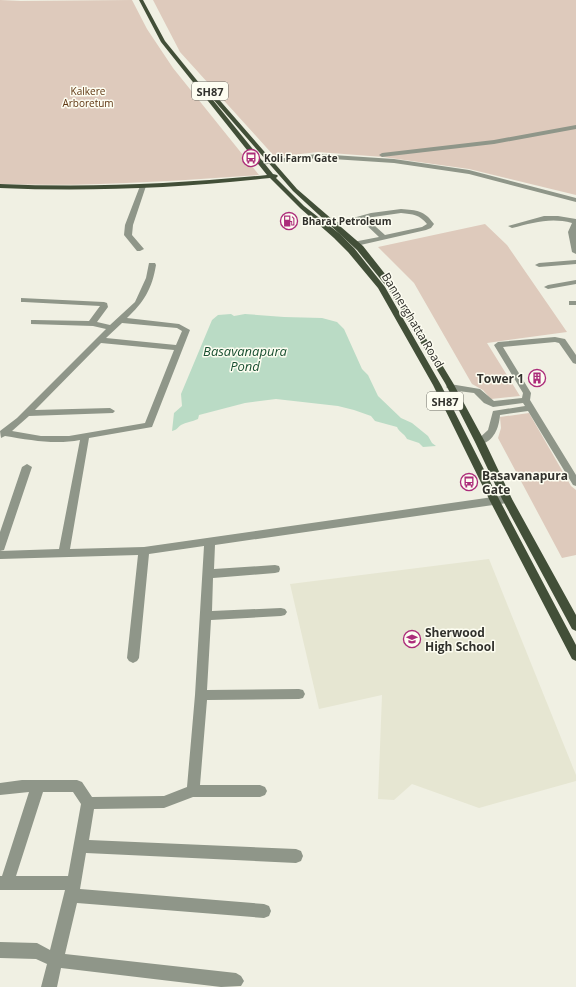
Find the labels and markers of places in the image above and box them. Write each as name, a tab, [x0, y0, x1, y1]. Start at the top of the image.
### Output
bus stop icon: Koli Farm Gate	[241, 148, 261, 168]
place label: Koli Farm Gate	[264, 151, 338, 165]
fuel station icon: Bharat Petroleum	[279, 211, 299, 231]
place label: Bharat Petroleum	[302, 214, 392, 228]
building icon: Tower 1	[527, 368, 547, 388]
place label: Tower 1	[477, 370, 524, 387]
place label: Basavanapura Gate	[482, 467, 568, 498]
bus stop icon: Basavanapura Gate	[459, 472, 479, 492]
place label: Sherwood High School	[425, 624, 495, 655]
school or university icon: Sherwood High School	[402, 629, 422, 649]

